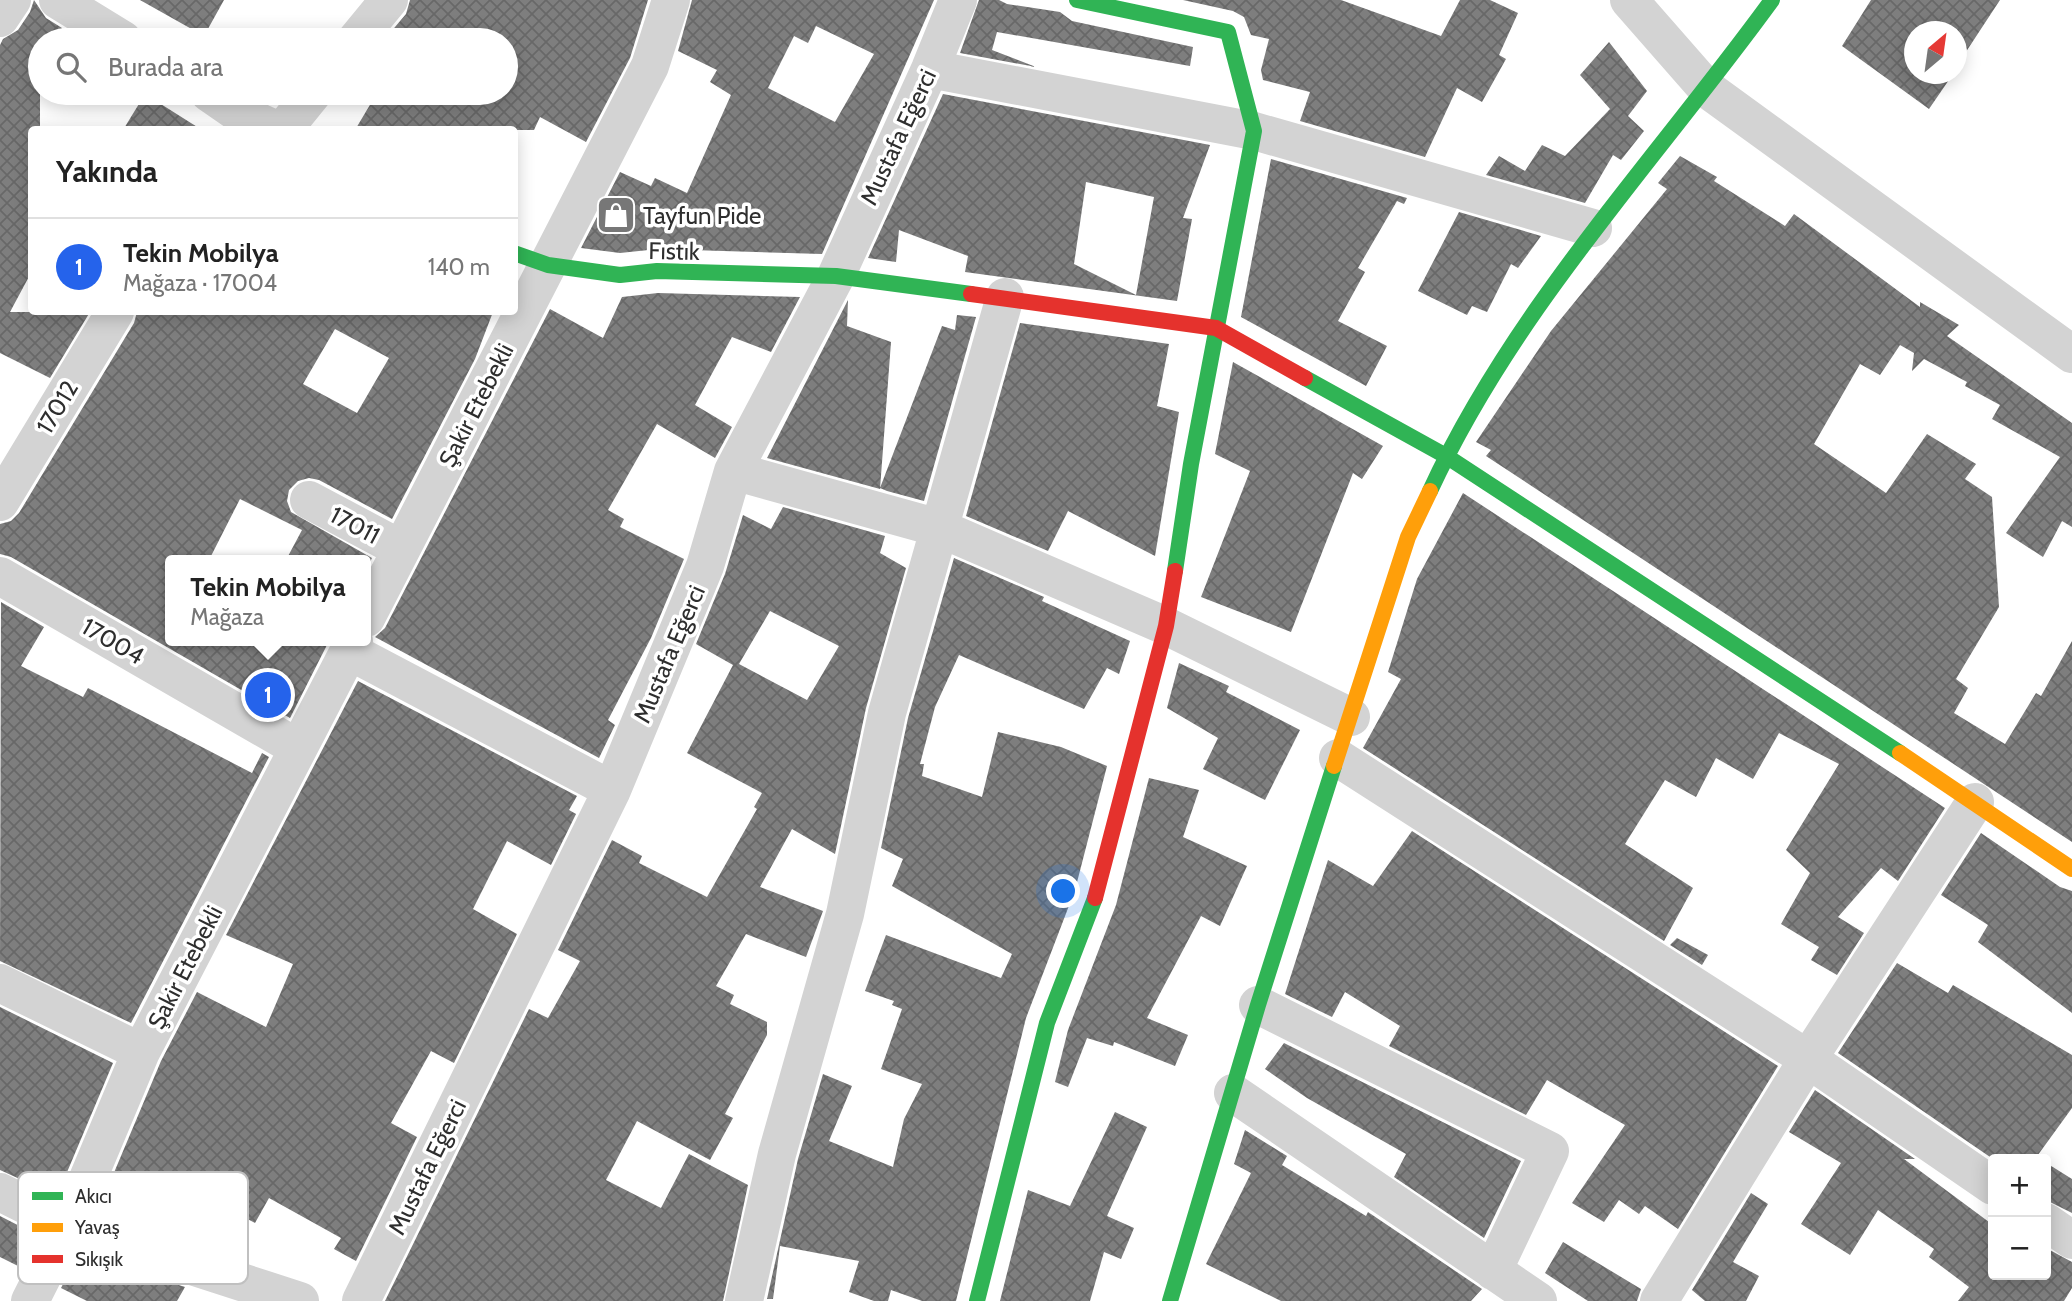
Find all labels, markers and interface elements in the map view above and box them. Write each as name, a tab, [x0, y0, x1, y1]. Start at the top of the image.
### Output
north arrow	[1904, 21, 1967, 84]
search box	[28, 28, 518, 105]
icon: search	[52, 48, 90, 86]
text: Burada ara	[108, 51, 223, 83]
street label: Mustafa Eğerci	[854, 64, 942, 210]
text: Yakında	[56, 153, 158, 190]
shop icon: Tayfun Pide	[595, 194, 637, 236]
place label: Tayfun Pide	[643, 201, 761, 230]
street label: Fıstık	[648, 236, 700, 266]
text: Tekin Mobilya	[123, 237, 279, 269]
text: 1	[75, 253, 83, 281]
text: 140 m	[428, 253, 490, 281]
text: Mağaza · 17004	[123, 269, 277, 297]
street label: Şakir Etebekli	[432, 338, 520, 472]
street label: 17012	[30, 375, 84, 439]
street label: 17011	[325, 500, 385, 550]
popup	[165, 555, 371, 646]
text: Tekin Mobilya	[190, 571, 346, 603]
street label: Mustafa Eğerci	[627, 581, 711, 727]
text: Mağaza	[190, 603, 264, 631]
street label: 17004	[77, 612, 149, 670]
pin: 1	[245, 669, 291, 721]
your location	[1046, 874, 1080, 908]
street label: Şakir Etebekli	[141, 900, 229, 1034]
street label: Mustafa Eğerci	[382, 1095, 472, 1239]
map controls	[1988, 1154, 2051, 1280]
button: +	[1988, 1154, 2051, 1217]
legend	[18, 1172, 248, 1284]
text: Akıcı	[75, 1185, 112, 1208]
text: Yavaş	[74, 1216, 120, 1239]
button: −	[1988, 1217, 2051, 1280]
text: Sıkışık	[75, 1248, 123, 1271]

